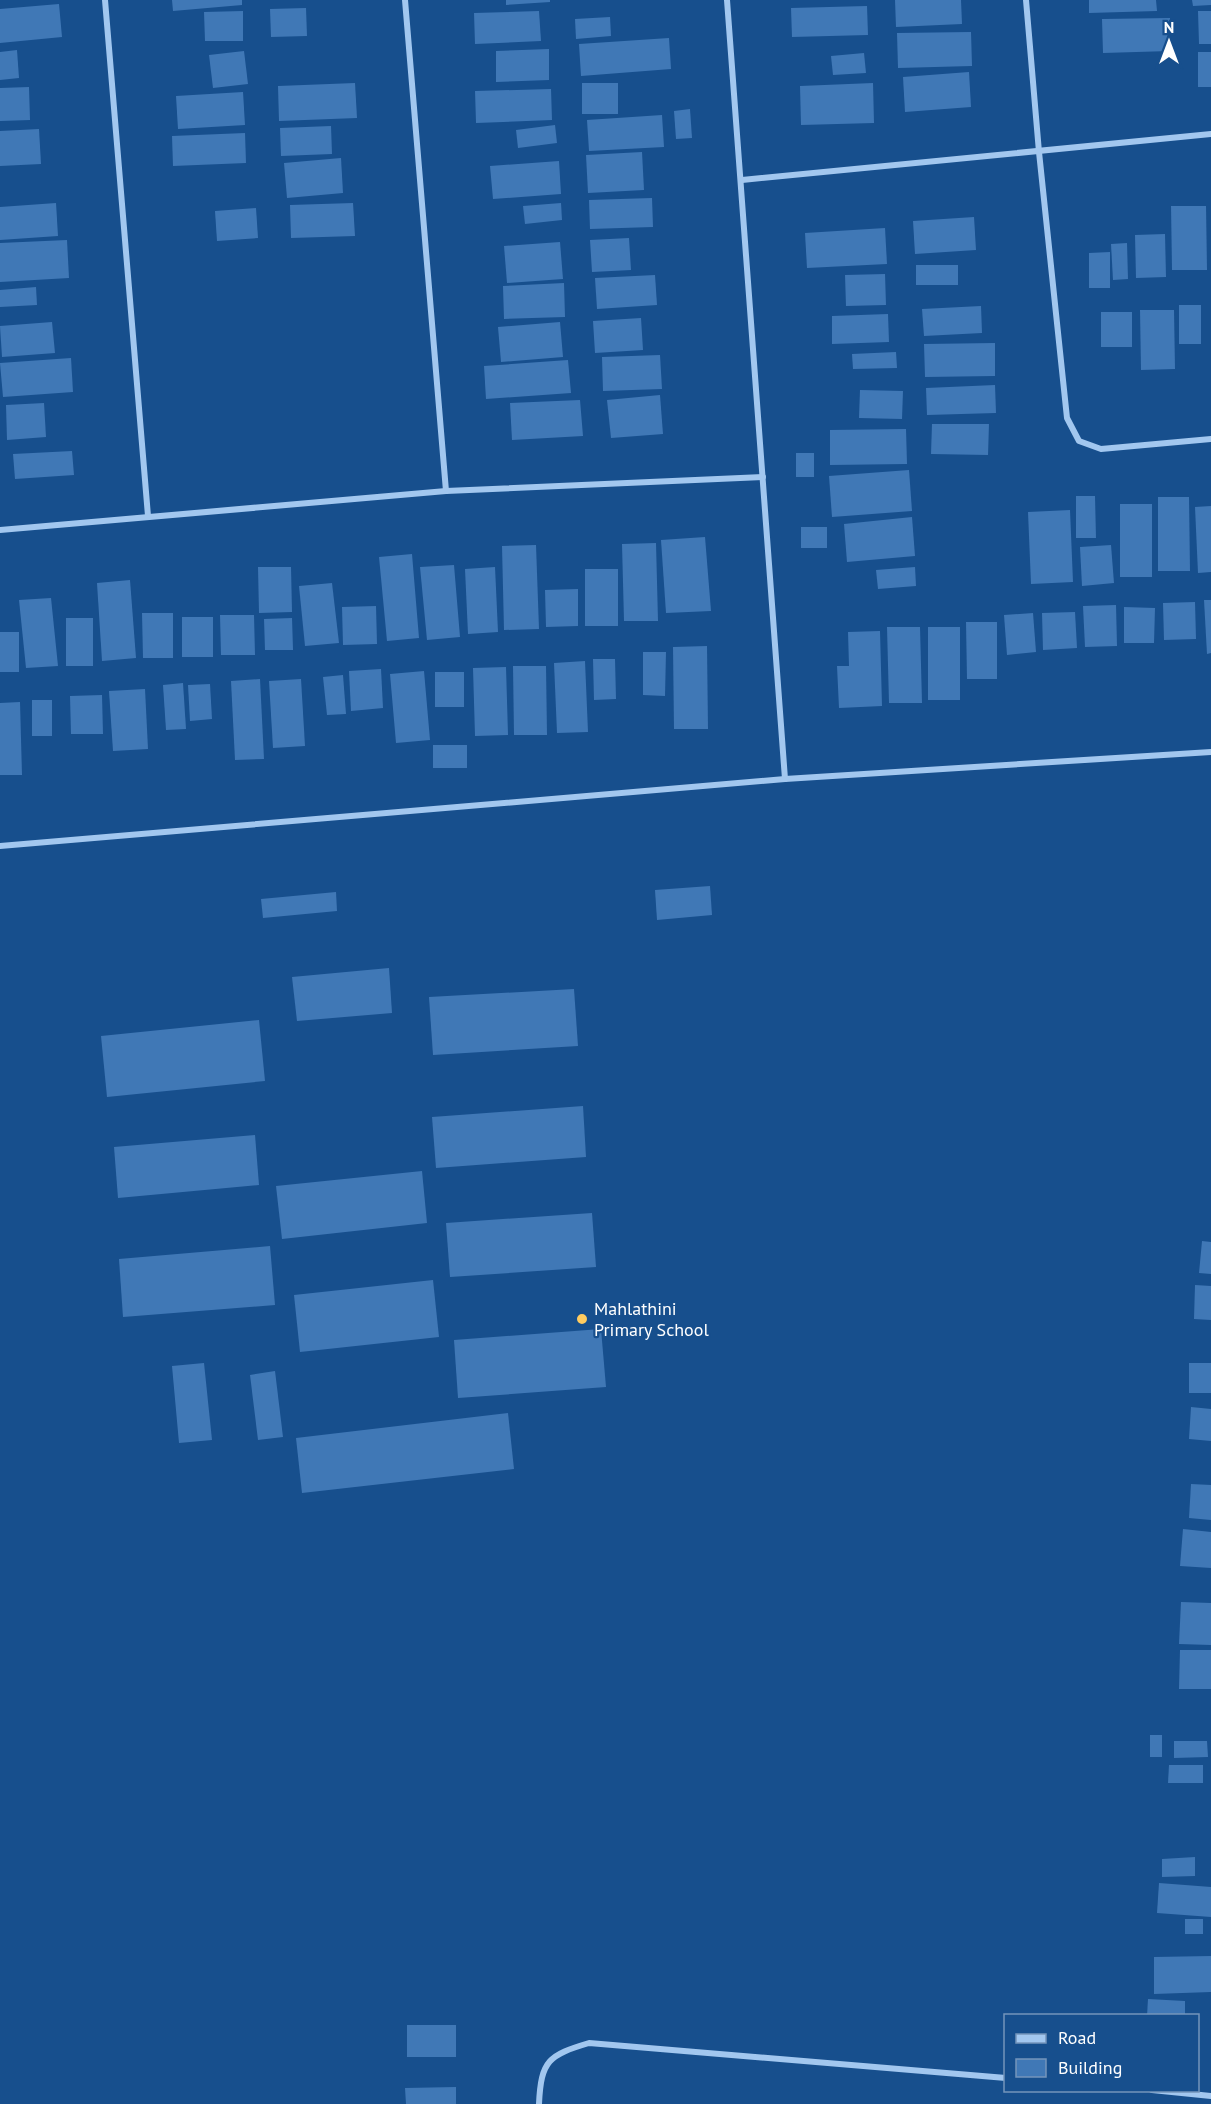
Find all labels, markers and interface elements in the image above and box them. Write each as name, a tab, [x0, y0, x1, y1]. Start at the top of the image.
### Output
north arrow	[1139, 12, 1199, 72]
text: N	[1164, 17, 1174, 37]
place label: Mahlathini Primary School	[594, 1297, 709, 1341]
marker: Mahlathini Primary School	[575, 1312, 589, 1326]
legend	[1004, 2014, 1199, 2092]
text: Road	[1058, 2026, 1096, 2049]
text: Building	[1058, 2056, 1122, 2079]

